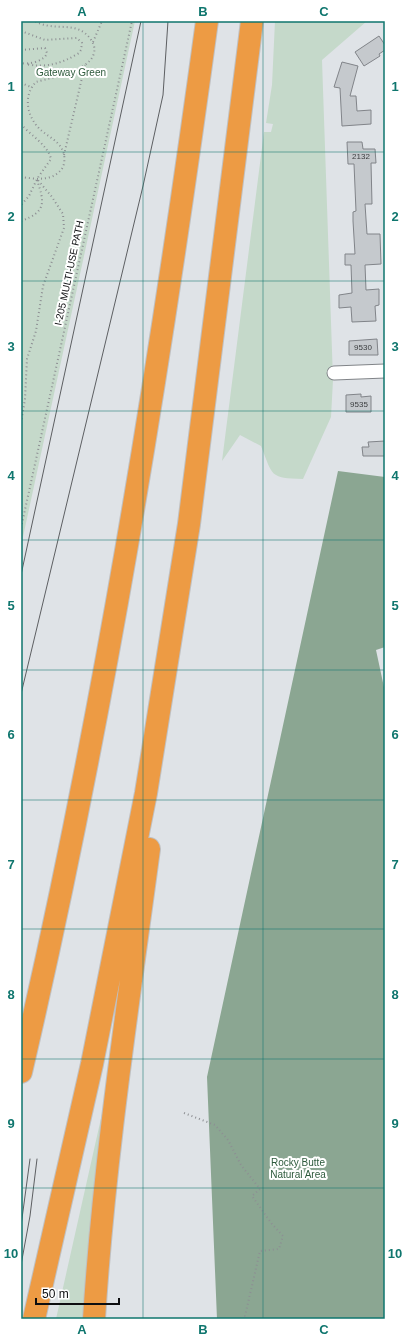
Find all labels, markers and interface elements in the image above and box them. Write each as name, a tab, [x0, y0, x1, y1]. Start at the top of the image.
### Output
text: A	[77, 4, 87, 19]
text: B	[198, 4, 208, 19]
text: C	[319, 4, 329, 19]
park label: Gateway Green	[36, 67, 106, 78]
text: 1	[7, 79, 15, 94]
text: 1	[391, 79, 399, 94]
house number: 2132	[352, 152, 370, 161]
text: 2	[7, 209, 15, 224]
text: 2	[391, 209, 399, 224]
street label: I-205 MULTI-USE PATH	[53, 220, 85, 326]
text: 3	[7, 339, 15, 354]
text: 3	[391, 339, 399, 354]
house number: 9530	[354, 343, 372, 352]
house number: 9535	[350, 400, 368, 409]
text: 4	[7, 468, 15, 483]
text: 4	[391, 468, 399, 483]
text: 5	[7, 598, 15, 613]
text: 5	[391, 598, 399, 613]
text: 6	[7, 727, 15, 742]
text: 6	[391, 727, 399, 742]
text: 7	[7, 857, 15, 872]
text: 7	[391, 857, 399, 872]
text: 8	[7, 987, 15, 1002]
text: 8	[391, 987, 399, 1002]
text: 9	[7, 1116, 15, 1131]
text: 9	[391, 1116, 399, 1131]
park label: Rocky Butte Natural Area	[270, 1157, 326, 1180]
text: 10	[4, 1246, 18, 1261]
text: 10	[388, 1246, 402, 1261]
scale bar	[36, 1280, 119, 1306]
text: 50 m	[42, 1287, 69, 1301]
text: A	[77, 1322, 87, 1337]
text: B	[198, 1322, 208, 1337]
text: C	[319, 1322, 329, 1337]

